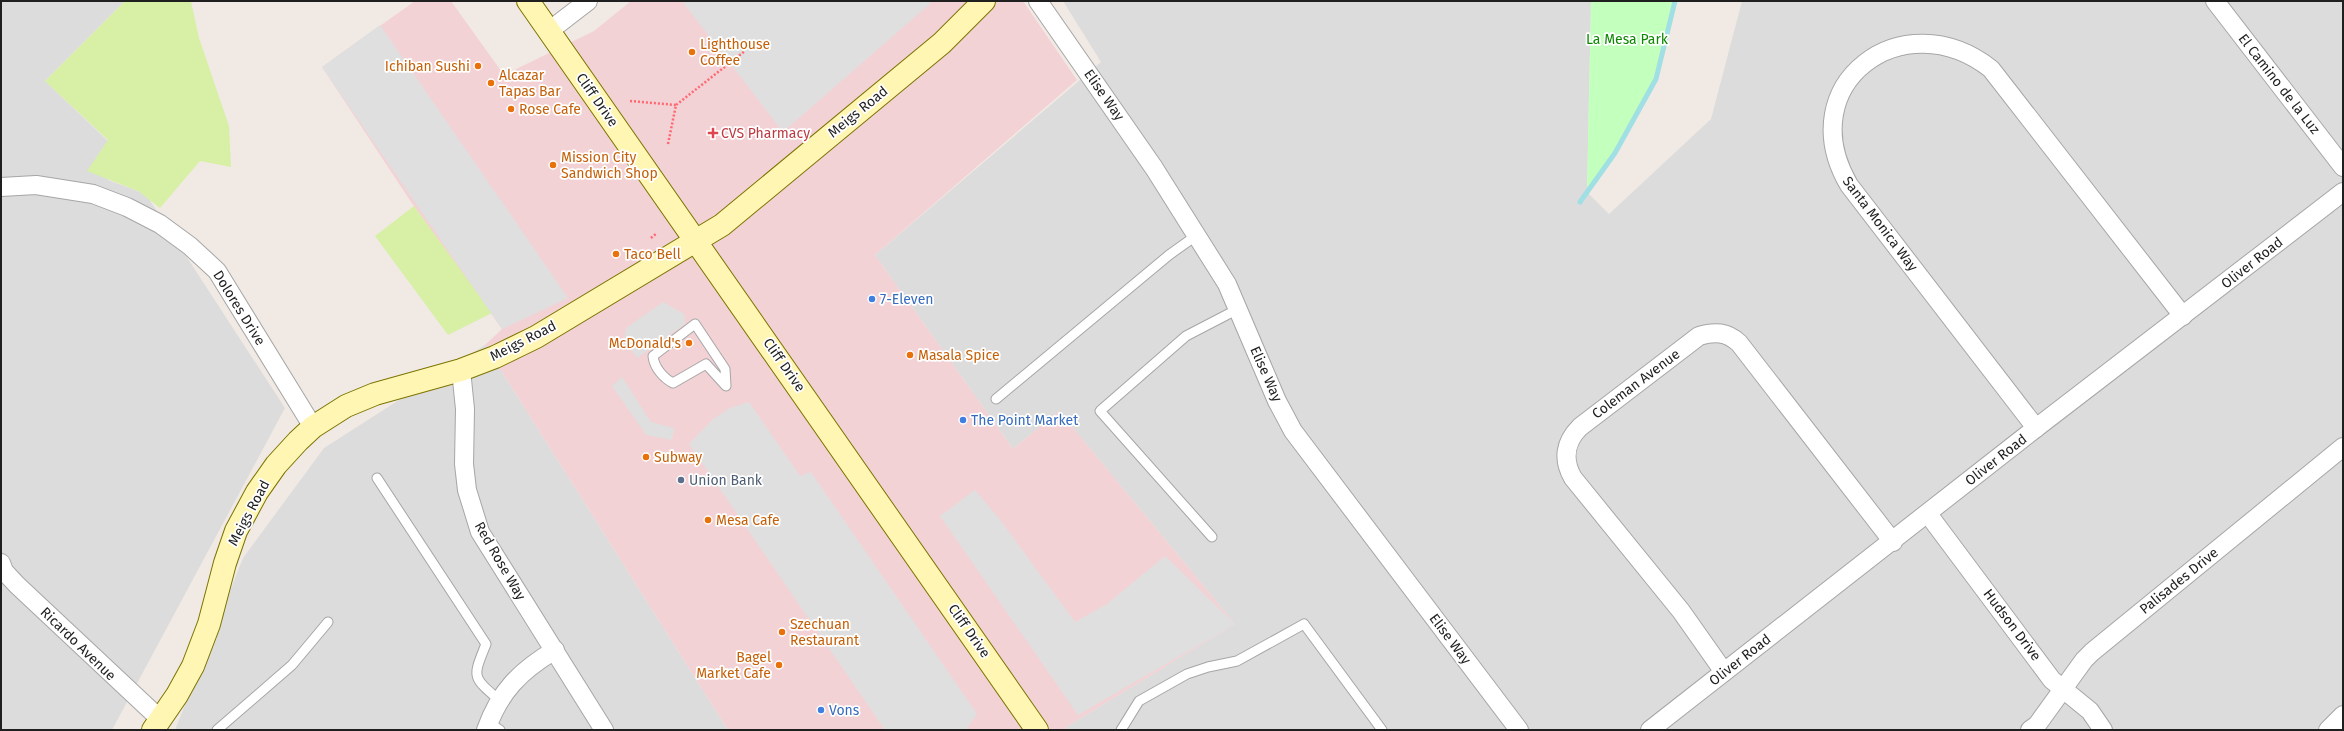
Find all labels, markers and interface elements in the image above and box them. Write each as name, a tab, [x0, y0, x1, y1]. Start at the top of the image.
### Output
street label: El Camino de la Luz	[2235, 30, 2323, 138]
park label: La Mesa Park	[1586, 31, 1669, 48]
place label: Lighthouse Coffee	[700, 36, 770, 69]
marker: Lighthouse Coffee	[687, 47, 697, 57]
place label: Ichiban Sushi	[385, 58, 470, 75]
marker: Ichiban Sushi	[473, 61, 483, 71]
street label: Elise Way	[1080, 66, 1128, 124]
place label: Alcazar Tapas Bar	[499, 67, 561, 100]
street label: Cliff Drive	[572, 70, 622, 130]
marker: Alcazar Tapas Bar	[486, 78, 496, 88]
street label: Meigs Road	[825, 83, 891, 141]
place label: Rose Cafe	[519, 101, 581, 118]
marker: Rose Cafe	[506, 104, 516, 114]
place label: CVS Pharmacy	[721, 125, 810, 142]
marker: CVS Pharmacy	[708, 128, 718, 138]
place label: Mission City Sandwich Shop	[561, 149, 658, 182]
marker: Mission City Sandwich Shop	[548, 160, 558, 170]
street label: Santa Monica Way	[1839, 173, 1921, 275]
street label: Oliver Road	[2218, 234, 2286, 292]
place label: Taco Bell	[624, 246, 681, 263]
marker: Taco Bell	[611, 249, 621, 259]
street label: Dolores Drive	[209, 267, 269, 349]
place label: 7-Eleven	[880, 291, 934, 308]
marker: 7-Eleven	[867, 294, 877, 304]
street label: Meigs Road	[487, 317, 559, 365]
place label: McDonald's	[609, 335, 681, 352]
street label: Cliff Drive	[759, 335, 809, 395]
marker: McDonald's	[684, 338, 694, 348]
street label: Elise Way	[1246, 344, 1286, 404]
street label: Coleman Avenue	[1589, 345, 1683, 423]
place label: Masala Spice	[918, 347, 1000, 364]
marker: Masala Spice	[905, 350, 915, 360]
place label: The Point Market	[971, 412, 1079, 429]
marker: The Point Market	[958, 415, 968, 425]
street label: Oliver Road	[1962, 431, 2030, 489]
place label: Subway	[654, 449, 702, 466]
marker: Subway	[641, 452, 651, 462]
place label: Union Bank	[689, 472, 763, 489]
marker: Union Bank	[676, 475, 686, 485]
street label: Meigs Road	[225, 477, 273, 549]
place label: Mesa Cafe	[716, 512, 780, 529]
marker: Mesa Cafe	[703, 515, 713, 525]
street label: Red Rose Way	[471, 519, 529, 603]
street label: Palisades Drive	[2136, 544, 2222, 618]
street label: Hudson Drive	[1979, 586, 2045, 664]
street label: Cliff Drive	[944, 601, 994, 661]
street label: Ricardo Avenue	[37, 604, 119, 684]
street label: Elise Way	[1426, 610, 1475, 668]
place label: Szechuan Restaurant	[790, 616, 860, 649]
marker: Szechuan Restaurant	[777, 627, 787, 637]
street label: Oliver Road	[1706, 631, 1774, 689]
place label: Bagel Market Cafe	[696, 649, 771, 682]
marker: Bagel Market Cafe	[774, 660, 784, 670]
place label: Vons	[829, 702, 860, 719]
marker: Vons	[816, 705, 826, 715]

